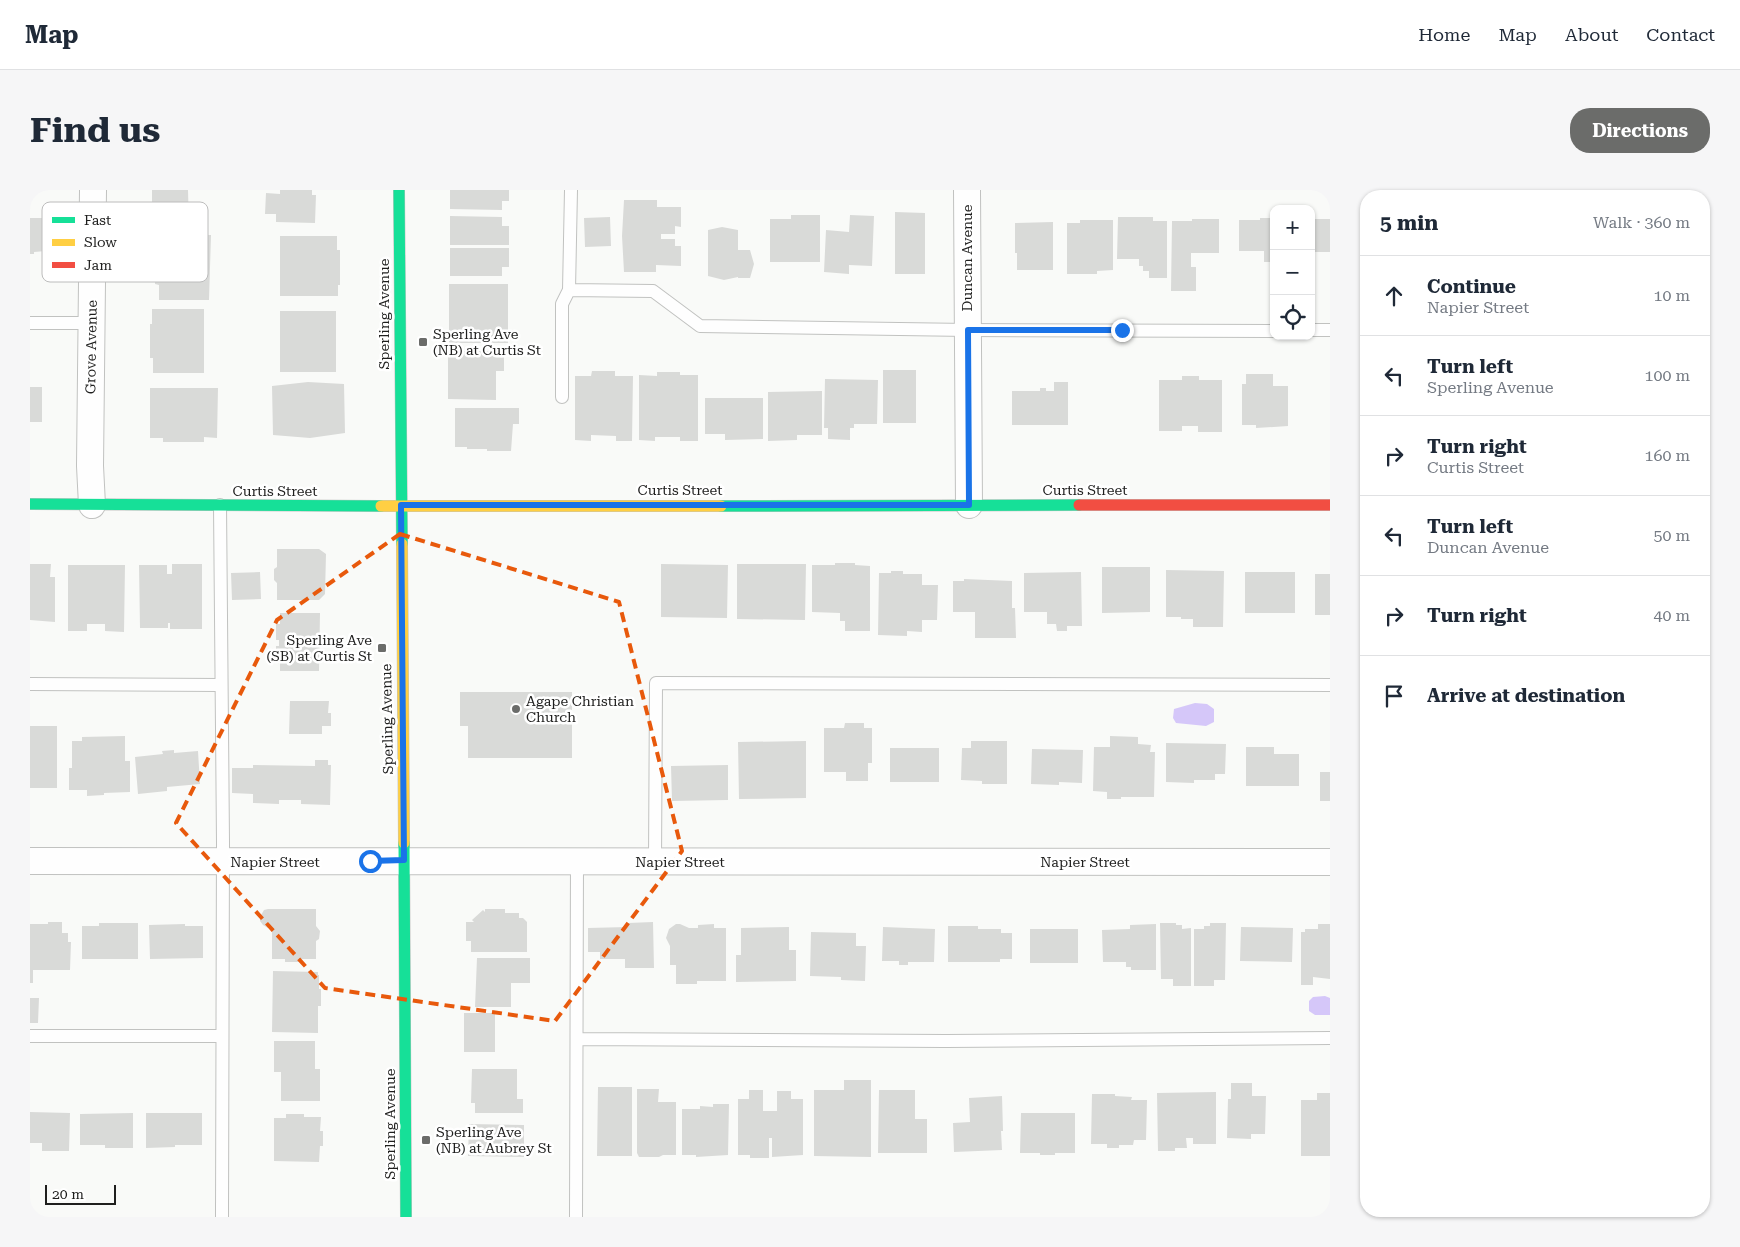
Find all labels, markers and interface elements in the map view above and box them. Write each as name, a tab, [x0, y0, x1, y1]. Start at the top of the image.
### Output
text: Map	[25, 21, 79, 49]
text: Home	[1418, 24, 1470, 45]
text: Map	[1498, 24, 1537, 45]
text: About	[1565, 24, 1618, 45]
text: Contact	[1646, 24, 1715, 45]
button: Directions	[1570, 108, 1710, 153]
text: Find us	[30, 110, 160, 151]
legend	[42, 202, 208, 282]
street label: Duncan Avenue	[959, 204, 975, 311]
map controls	[1270, 205, 1315, 340]
button: +	[1270, 205, 1315, 250]
text: 5 min	[1380, 211, 1438, 235]
text: Fast	[84, 212, 111, 228]
text: Walk · 360 m	[1593, 213, 1690, 232]
text: Slow	[84, 234, 117, 250]
button: −	[1270, 250, 1315, 295]
text: Jam	[84, 257, 112, 273]
street label: Sperling Avenue	[376, 258, 392, 369]
text: Continue	[1427, 275, 1516, 298]
icon: ahead	[1380, 282, 1408, 310]
text: 10 m	[1653, 286, 1690, 305]
button: locate	[1270, 295, 1315, 340]
text: Napier Street	[1427, 298, 1529, 317]
street label: Grove Avenue	[82, 299, 100, 394]
route end	[1111, 319, 1134, 342]
place label: Sperling Ave (NB) at Curtis St	[433, 326, 541, 358]
marker: Sperling Ave (NB) at Curtis St	[417, 336, 429, 348]
text: Turn left	[1427, 355, 1513, 378]
icon: left	[1380, 362, 1408, 390]
text: 100 m	[1644, 366, 1690, 385]
text: Sperling Avenue	[1427, 378, 1554, 397]
text: Turn right	[1427, 435, 1527, 458]
icon: right	[1380, 442, 1408, 470]
text: 160 m	[1644, 446, 1690, 465]
text: Curtis Street	[1427, 458, 1524, 477]
street label: Curtis Street	[638, 482, 722, 498]
street label: Curtis Street	[1043, 482, 1127, 498]
street label: Curtis Street	[233, 483, 317, 499]
text: Turn left	[1427, 515, 1513, 538]
icon: left	[1380, 522, 1408, 550]
text: 50 m	[1653, 526, 1690, 545]
text: Duncan Avenue	[1427, 538, 1549, 557]
icon: right	[1380, 602, 1408, 630]
text: Turn right	[1427, 604, 1527, 627]
text: 40 m	[1653, 606, 1690, 625]
place label: Sperling Ave (SB) at Curtis St	[267, 632, 372, 664]
marker: Sperling Ave (SB) at Curtis St	[376, 642, 388, 654]
street label: Sperling Avenue	[378, 663, 396, 775]
icon: arrive	[1380, 682, 1408, 710]
text: Arrive at destination	[1427, 684, 1625, 707]
place label: Agape Christian Church	[526, 693, 634, 725]
marker: Agape Christian Church	[510, 703, 522, 715]
route start	[359, 850, 382, 873]
street label: Napier Street	[230, 854, 320, 870]
street label: Napier Street	[635, 854, 725, 870]
street label: Napier Street	[1040, 854, 1130, 870]
street label: Sperling Avenue	[382, 1068, 398, 1179]
place label: Sperling Ave (NB) at Aubrey St	[436, 1124, 552, 1156]
marker: Sperling Ave (NB) at Aubrey St	[420, 1134, 432, 1146]
scale bar	[45, 1182, 116, 1205]
text: 20 m	[52, 1186, 84, 1202]

